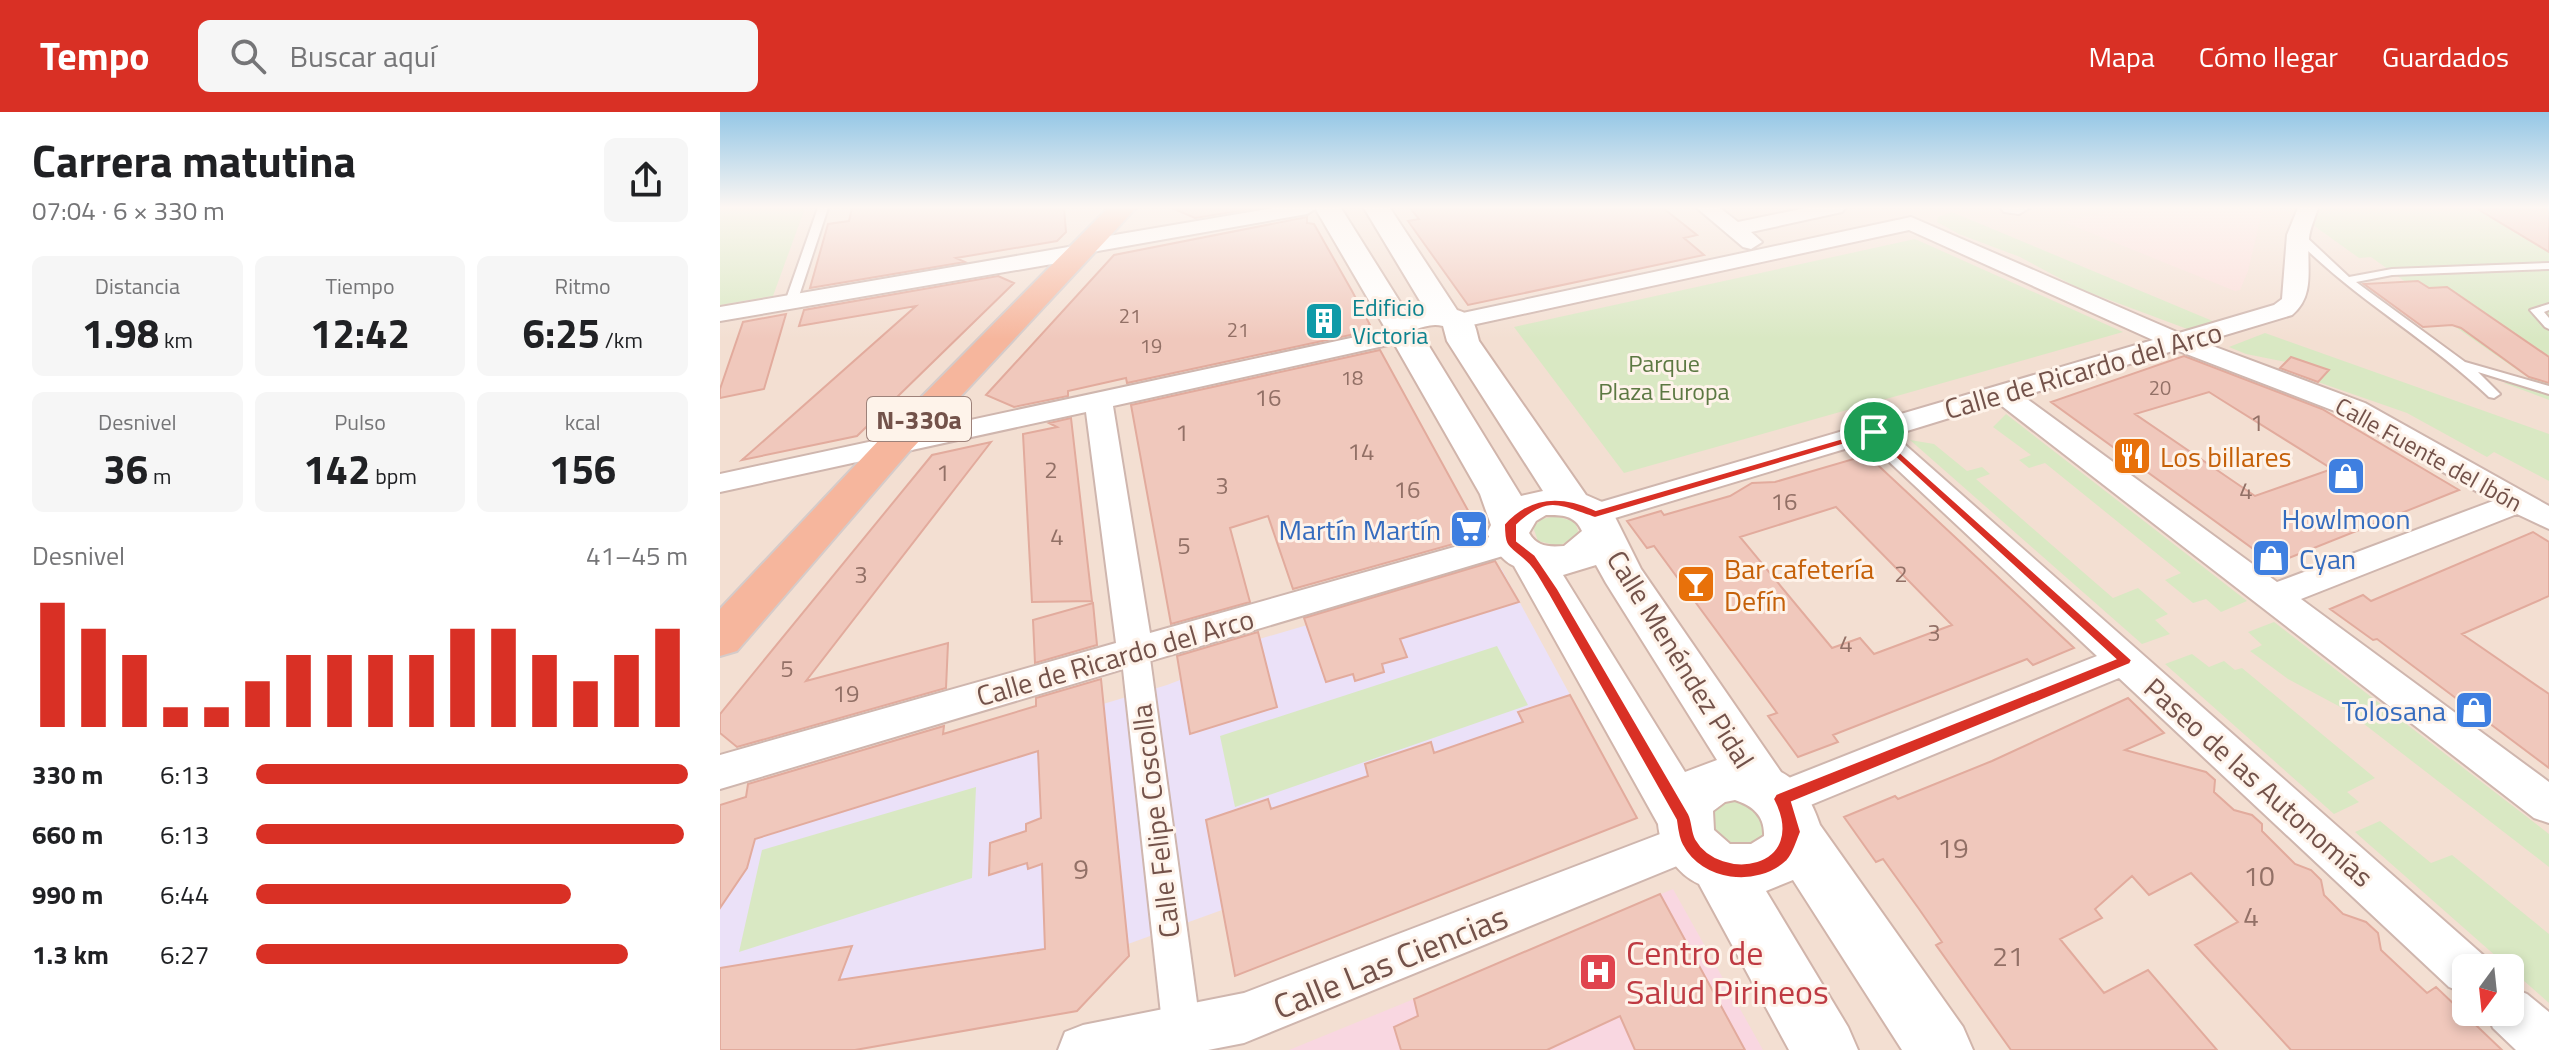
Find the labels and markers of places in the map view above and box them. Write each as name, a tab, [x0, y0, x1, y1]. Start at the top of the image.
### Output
place label: Edificio Victoria	[1352, 289, 1428, 353]
building icon: Edificio Victoria	[1303, 300, 1345, 342]
pin	[1840, 398, 1908, 466]
restaurant icon: Los billares	[2111, 435, 2153, 477]
place label: Los billares	[2160, 435, 2292, 478]
shop icon: Howlmoon	[2325, 455, 2367, 497]
place label: Howlmoon	[2281, 497, 2411, 540]
place label: Martín Martín	[1278, 508, 1441, 551]
supermarket icon: Martín Martín	[1448, 508, 1490, 550]
shop icon: Cyan	[2250, 537, 2292, 579]
place label: Cyan	[2299, 537, 2356, 580]
place label: Bar cafetería Defín	[1724, 547, 1874, 622]
bar icon: Bar cafetería Defín	[1675, 563, 1717, 605]
place label: Tolosana	[2342, 689, 2446, 732]
shop icon: Tolosana	[2453, 689, 2495, 731]
place label: Centro de Salud Pirineos	[1626, 926, 1829, 1017]
hospital icon: Centro de Salud Pirineos	[1577, 951, 1619, 993]

